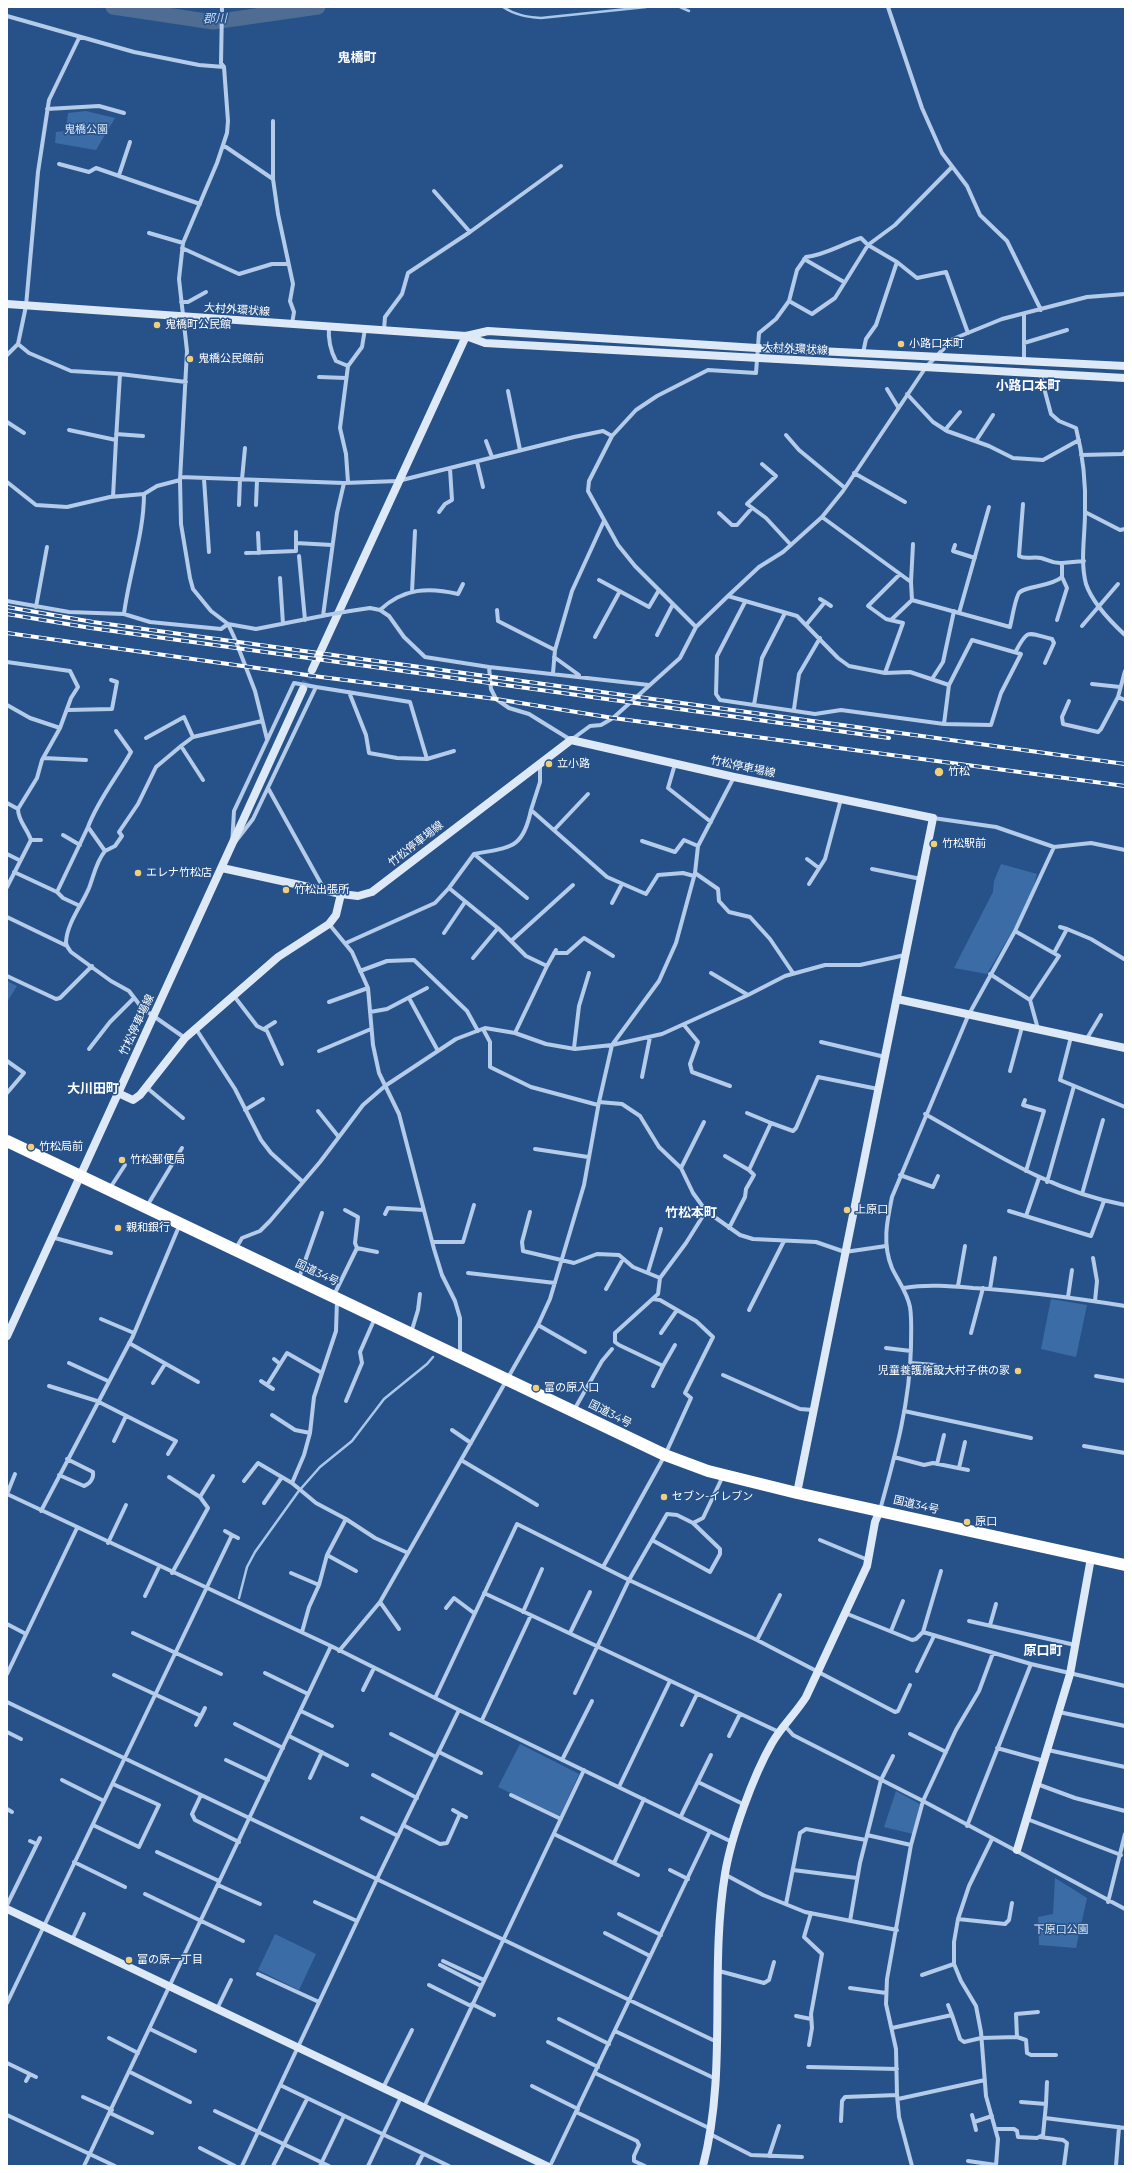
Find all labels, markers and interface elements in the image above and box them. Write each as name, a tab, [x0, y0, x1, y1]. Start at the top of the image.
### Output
water label: 郡川	[203, 12, 227, 26]
district label: 鬼橋町	[338, 50, 376, 66]
park label: 鬼橋公園	[64, 123, 108, 137]
street label: 大村外環状線	[204, 301, 270, 319]
place label: 鬼橋町公民館	[165, 318, 231, 332]
marker: 鬼橋町公民館	[152, 320, 162, 330]
place label: 小路口本町	[909, 337, 964, 351]
marker: 小路口本町	[896, 339, 906, 349]
street label: 大村外環状線	[762, 341, 828, 357]
place label: 鬼橋公民館前	[198, 352, 264, 366]
marker: 鬼橋公民館前	[185, 354, 195, 364]
district label: 小路口本町	[996, 378, 1060, 394]
street label: 竹松停車場線	[709, 754, 777, 780]
place label: 立小路	[557, 757, 590, 771]
marker: 立小路	[544, 759, 554, 769]
place label: 竹松	[948, 765, 970, 779]
marker: 竹松	[933, 766, 945, 778]
street label: 竹松停車場線	[386, 818, 446, 870]
place label: 竹松駅前	[942, 837, 986, 851]
marker: 竹松駅前	[929, 839, 939, 849]
place label: エレナ竹松店	[146, 866, 212, 880]
marker: エレナ竹松店	[133, 868, 143, 878]
place label: 竹松出張所	[294, 883, 349, 897]
marker: 竹松出張所	[281, 885, 291, 895]
street label: 竹松停車場線	[117, 992, 157, 1058]
district label: 大川田町	[67, 1081, 119, 1097]
place label: 竹松局前	[39, 1140, 83, 1154]
marker: 竹松局前	[26, 1142, 36, 1152]
place label: 竹松郵便局	[130, 1153, 185, 1167]
marker: 竹松郵便局	[117, 1155, 127, 1165]
place label: 上原口	[855, 1203, 888, 1217]
district label: 竹松本町	[665, 1205, 717, 1221]
marker: 上原口	[842, 1205, 852, 1215]
place label: 親和銀行	[126, 1221, 170, 1235]
marker: 親和銀行	[113, 1223, 123, 1233]
street label: 国道34号	[293, 1257, 341, 1289]
place label: 児童養護施設大村子供の家	[878, 1364, 1010, 1378]
marker: 児童養護施設大村子供の家	[1013, 1366, 1023, 1376]
place label: 富の原入口	[544, 1381, 599, 1395]
marker: 富の原入口	[531, 1383, 541, 1393]
street label: 国道34号	[586, 1398, 634, 1430]
place label: セブン-イレブン	[672, 1490, 753, 1504]
marker: セブン-イレブン	[659, 1492, 669, 1502]
street label: 国道34号	[892, 1493, 940, 1517]
place label: 原口	[975, 1515, 997, 1529]
marker: 原口	[962, 1517, 972, 1527]
district label: 原口町	[1024, 1643, 1062, 1659]
park label: 下原口公園	[1034, 1923, 1088, 1937]
place label: 富の原一丁目	[137, 1953, 203, 1967]
marker: 富の原一丁目	[124, 1955, 134, 1965]

